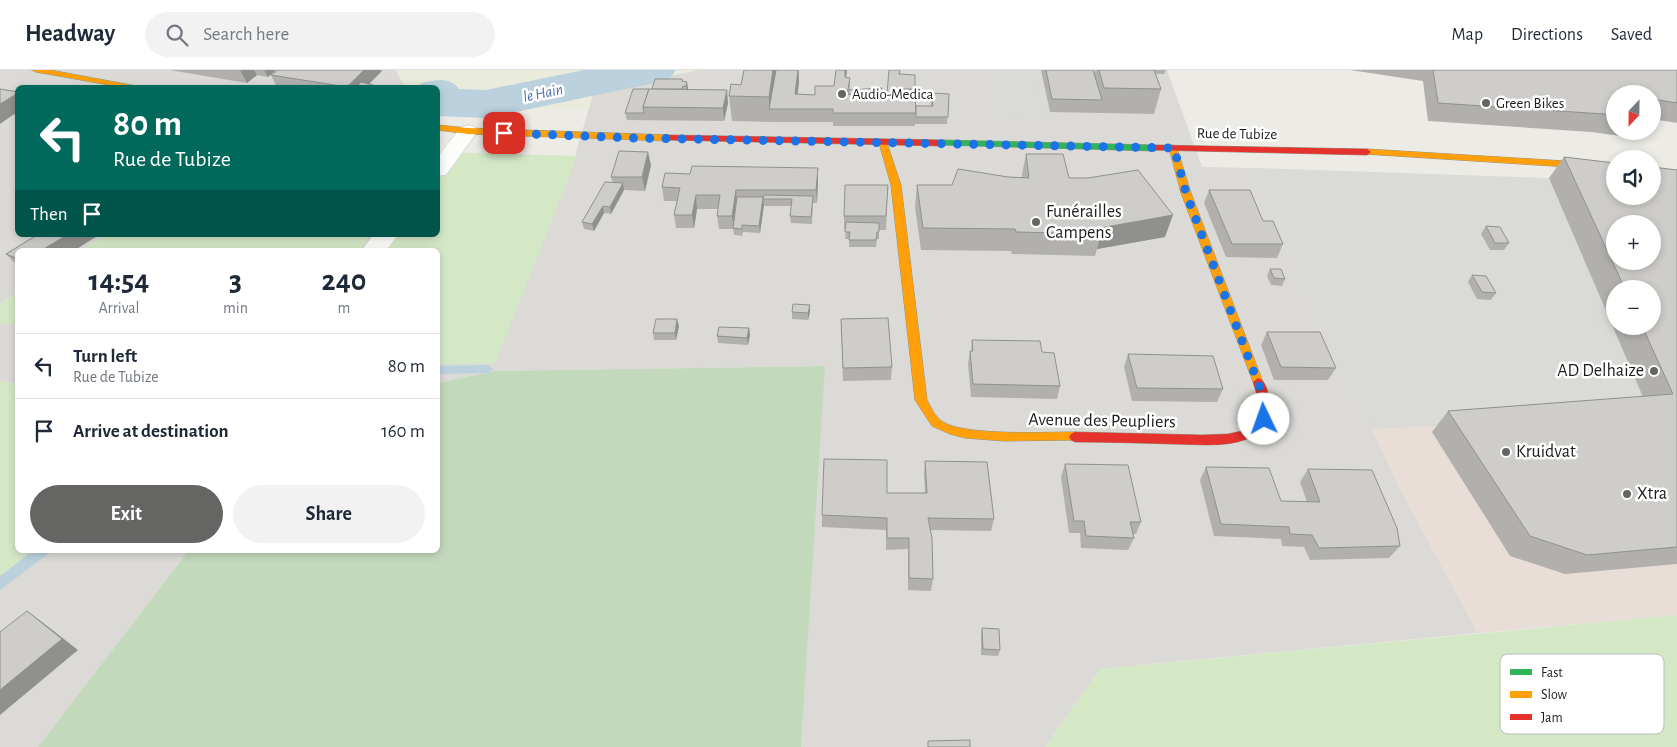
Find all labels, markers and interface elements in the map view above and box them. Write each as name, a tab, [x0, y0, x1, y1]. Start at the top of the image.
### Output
search box	[145, 12, 495, 57]
icon: search	[163, 21, 191, 49]
text: Headway	[25, 22, 115, 46]
text: Search here	[203, 25, 289, 44]
text: Map	[1452, 26, 1483, 44]
text: Directions	[1511, 26, 1583, 44]
text: Saved	[1611, 26, 1652, 44]
water label: le Hain	[522, 81, 564, 105]
north arrow	[1606, 85, 1661, 140]
map controls	[1606, 85, 1661, 335]
place label: Audio-Medica	[852, 87, 933, 102]
marker: Audio-Medica	[836, 88, 848, 100]
place label: Green Bikes	[1496, 96, 1564, 111]
marker: Green Bikes	[1480, 97, 1492, 109]
icon: left	[30, 105, 95, 170]
text: 80 m	[113, 107, 182, 142]
pin	[483, 112, 525, 154]
icon: arrive	[490, 119, 518, 147]
street label: Rue de Tubize	[1197, 126, 1277, 142]
text: Rue de Tubize	[113, 148, 231, 170]
button: sound	[1606, 150, 1661, 205]
icon: arrive	[78, 200, 106, 228]
place label: Funérailles Campens	[1046, 203, 1122, 242]
text: Then	[30, 205, 68, 224]
button: +	[1606, 215, 1661, 270]
marker: Funérailles Campens	[1030, 216, 1042, 228]
text: 14:54	[89, 266, 149, 296]
text: 3	[229, 266, 242, 296]
text: 240	[322, 266, 366, 296]
button: −	[1606, 280, 1661, 335]
text: Arrival	[98, 300, 140, 316]
text: min	[223, 300, 248, 316]
text: m	[338, 300, 350, 316]
text: Turn left	[73, 347, 137, 366]
icon: left	[30, 352, 58, 380]
text: 80 m	[388, 357, 425, 376]
place label: AD Delhaize	[1557, 362, 1644, 380]
marker: AD Delhaize	[1648, 365, 1660, 377]
text: Rue de Tubize	[73, 369, 159, 385]
position arrow	[1237, 392, 1289, 444]
street label: Avenue des Peupliers	[1028, 411, 1176, 431]
icon: arrive	[30, 417, 58, 445]
text: Arrive at destination	[73, 422, 229, 441]
text: 160 m	[381, 422, 425, 441]
place label: Kruidvat	[1516, 443, 1576, 461]
marker: Kruidvat	[1500, 446, 1512, 458]
button: Exit	[30, 485, 223, 543]
button: Share	[233, 485, 425, 543]
place label: Xtra	[1637, 485, 1667, 503]
marker: Xtra	[1621, 488, 1633, 500]
legend	[1500, 654, 1664, 734]
text: Fast	[1541, 666, 1563, 680]
text: Slow	[1541, 688, 1568, 702]
text: Jam	[1541, 711, 1563, 725]

